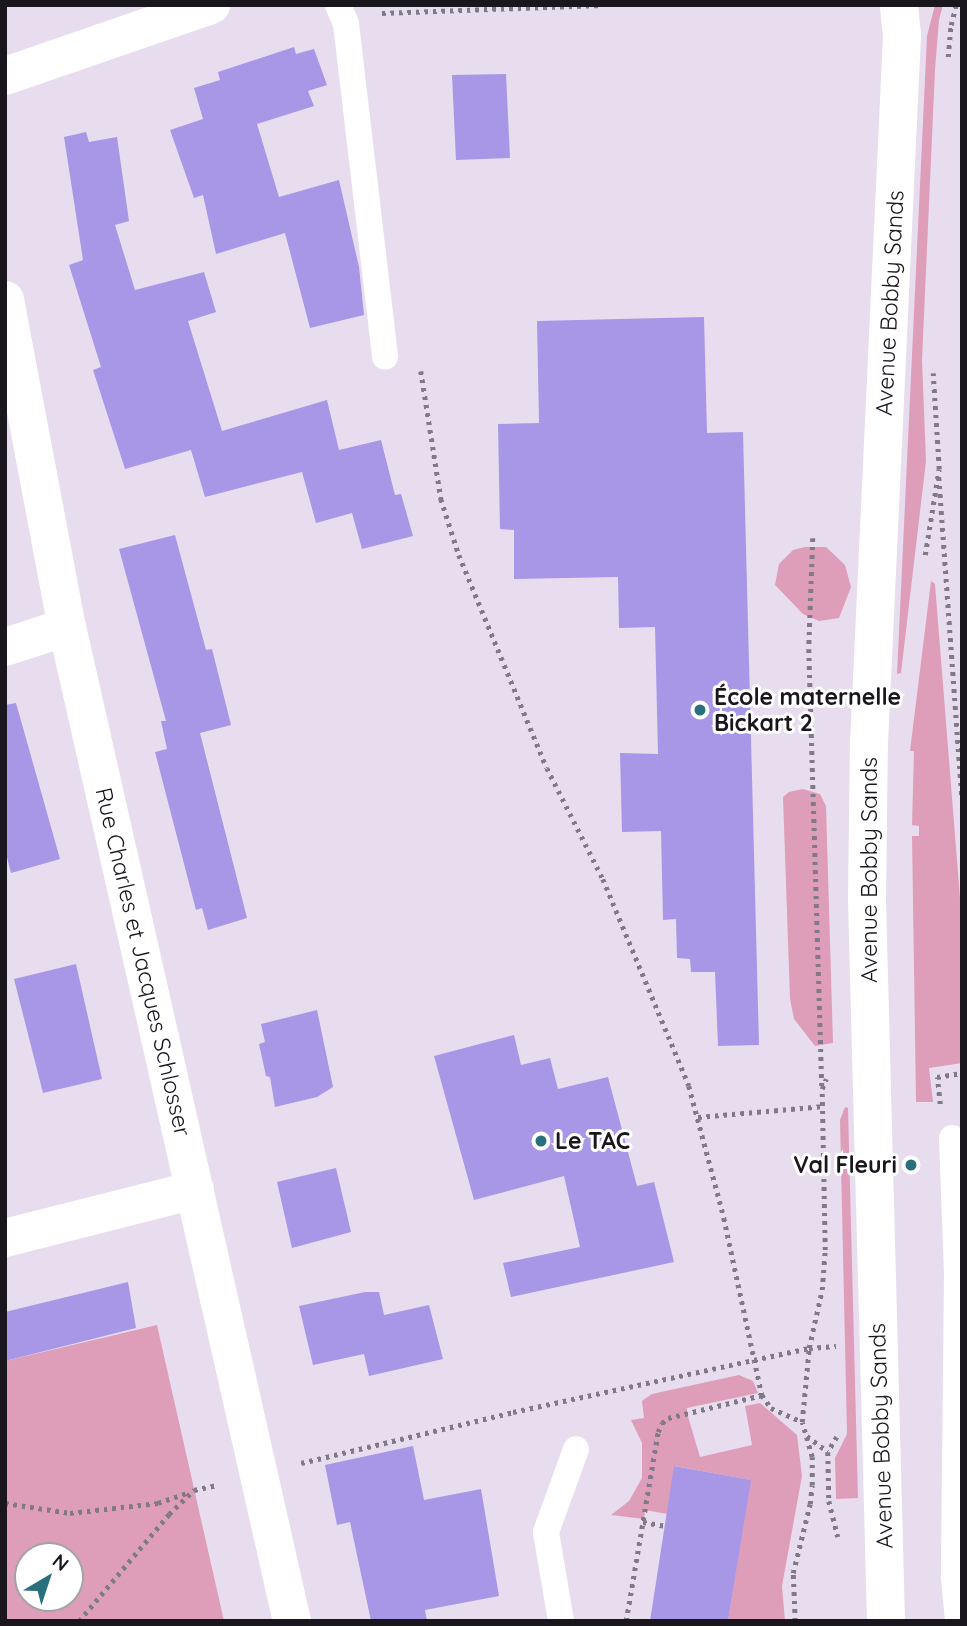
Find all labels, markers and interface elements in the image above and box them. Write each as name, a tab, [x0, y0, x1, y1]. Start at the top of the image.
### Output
street label: Avenue Bobby Sands	[870, 189, 910, 417]
place label: École maternelle Bickart 2	[714, 683, 901, 737]
marker: École maternelle Bickart 2	[692, 702, 708, 718]
street label: Avenue Bobby Sands	[855, 757, 883, 983]
street label: Rue Charles et Jacques Schlosser	[89, 785, 197, 1139]
place label: Le TAC	[555, 1127, 630, 1155]
marker: Le TAC	[533, 1133, 549, 1149]
place label: Val Fleuri	[793, 1151, 897, 1179]
marker: Val Fleuri	[903, 1157, 919, 1173]
street label: Avenue Bobby Sands	[863, 1323, 899, 1549]
north arrow	[14, 1542, 84, 1612]
text: N	[48, 1549, 74, 1576]

